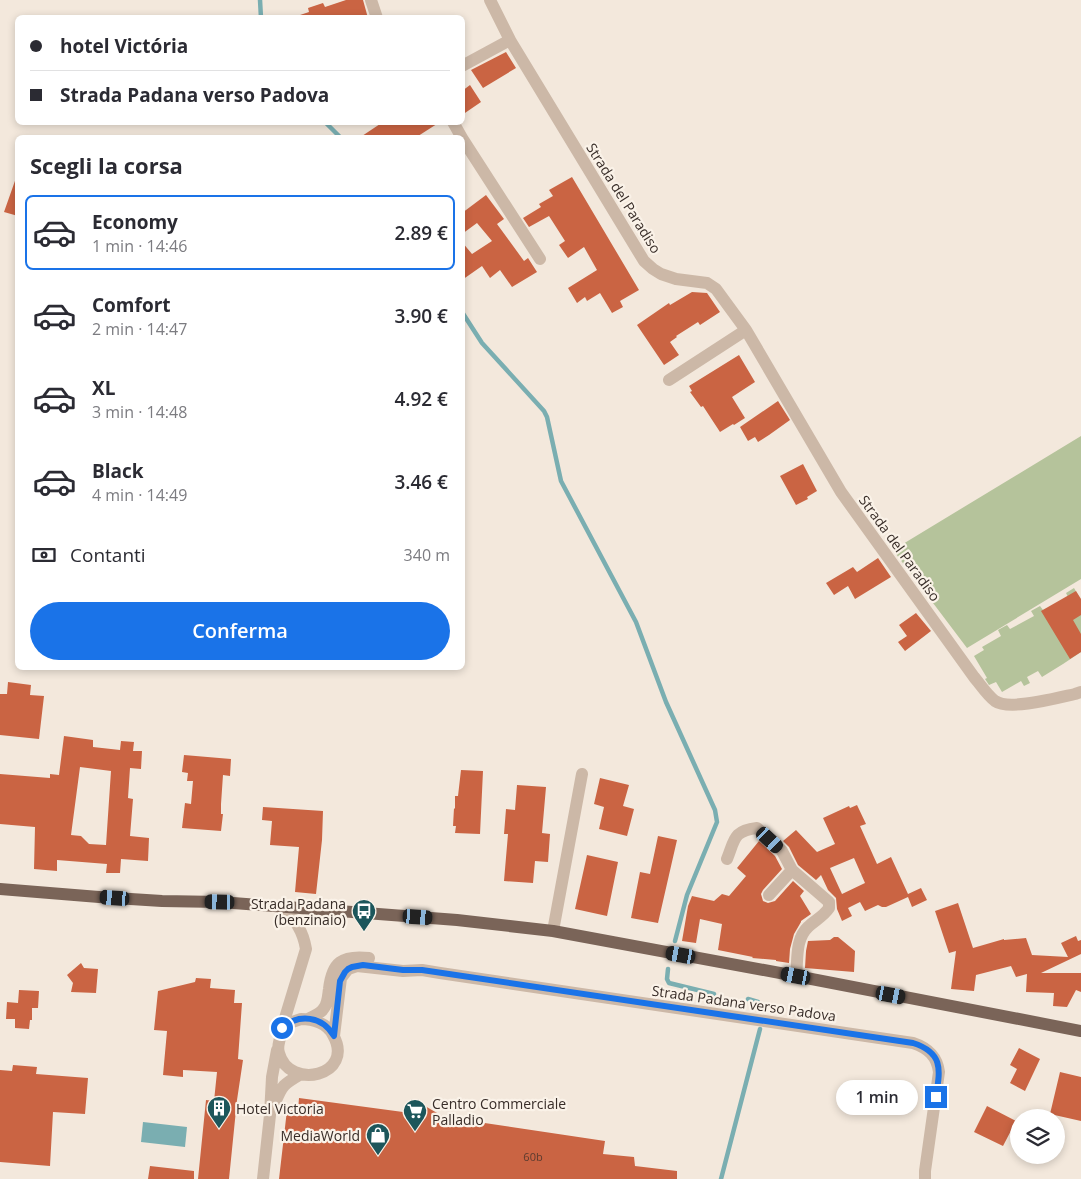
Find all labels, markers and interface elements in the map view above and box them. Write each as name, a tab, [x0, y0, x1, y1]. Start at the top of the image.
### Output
text: hotel Victória	[60, 33, 188, 59]
text: Strada Padana verso Padova	[60, 82, 329, 108]
street label: Strada del Paradiso	[582, 139, 666, 257]
text: Scegli la corsa	[30, 150, 183, 180]
text: Economy	[92, 209, 178, 235]
icon: car	[32, 210, 77, 255]
text: 2.89 €	[394, 220, 448, 246]
text: 1 min · 14:46	[92, 235, 187, 257]
text: Comfort	[92, 292, 171, 318]
icon: car	[32, 293, 77, 338]
text: 3.90 €	[394, 303, 448, 329]
text: 2 min · 14:47	[92, 318, 187, 340]
text: XL	[92, 375, 115, 401]
icon: car	[32, 376, 77, 421]
text: 4.92 €	[394, 386, 448, 412]
text: 3 min · 14:48	[92, 401, 187, 423]
text: Black	[92, 458, 144, 484]
icon: car	[32, 459, 77, 504]
text: 3.46 €	[394, 469, 448, 495]
text: 4 min · 14:49	[92, 484, 187, 506]
street label: Strada del Paradiso	[855, 491, 945, 605]
icon: cash	[30, 541, 58, 569]
text: Contanti	[70, 542, 146, 568]
text: 340 m	[404, 544, 450, 566]
button: Conferma	[30, 602, 450, 660]
car	[753, 824, 786, 856]
car	[99, 889, 130, 907]
car	[204, 894, 235, 910]
place label: Strada Padana (benzinaio)	[251, 894, 346, 929]
bus stop icon: Strada Padana (benzinaio)	[351, 898, 377, 932]
car	[402, 908, 433, 926]
car	[664, 945, 697, 965]
car	[779, 966, 812, 986]
street label: Strada Padana verso Padova	[651, 981, 837, 1025]
car	[874, 985, 907, 1005]
route start	[271, 1017, 293, 1039]
callout: 1 min	[836, 1080, 918, 1114]
text: 1 min	[855, 1086, 899, 1108]
route end	[925, 1086, 947, 1108]
place label: Centro Commerciale Palladio	[432, 1094, 566, 1129]
building icon: Hotel Victoria	[206, 1095, 232, 1129]
supermarket icon: Centro Commerciale Palladio	[402, 1098, 428, 1132]
place label: Hotel Victoria	[236, 1099, 324, 1118]
map controls	[1010, 1109, 1065, 1164]
button: layers	[1010, 1109, 1065, 1164]
shop icon: MediaWorld	[365, 1122, 391, 1156]
place label: MediaWorld	[280, 1126, 360, 1145]
house number: 60b	[523, 1149, 543, 1164]

